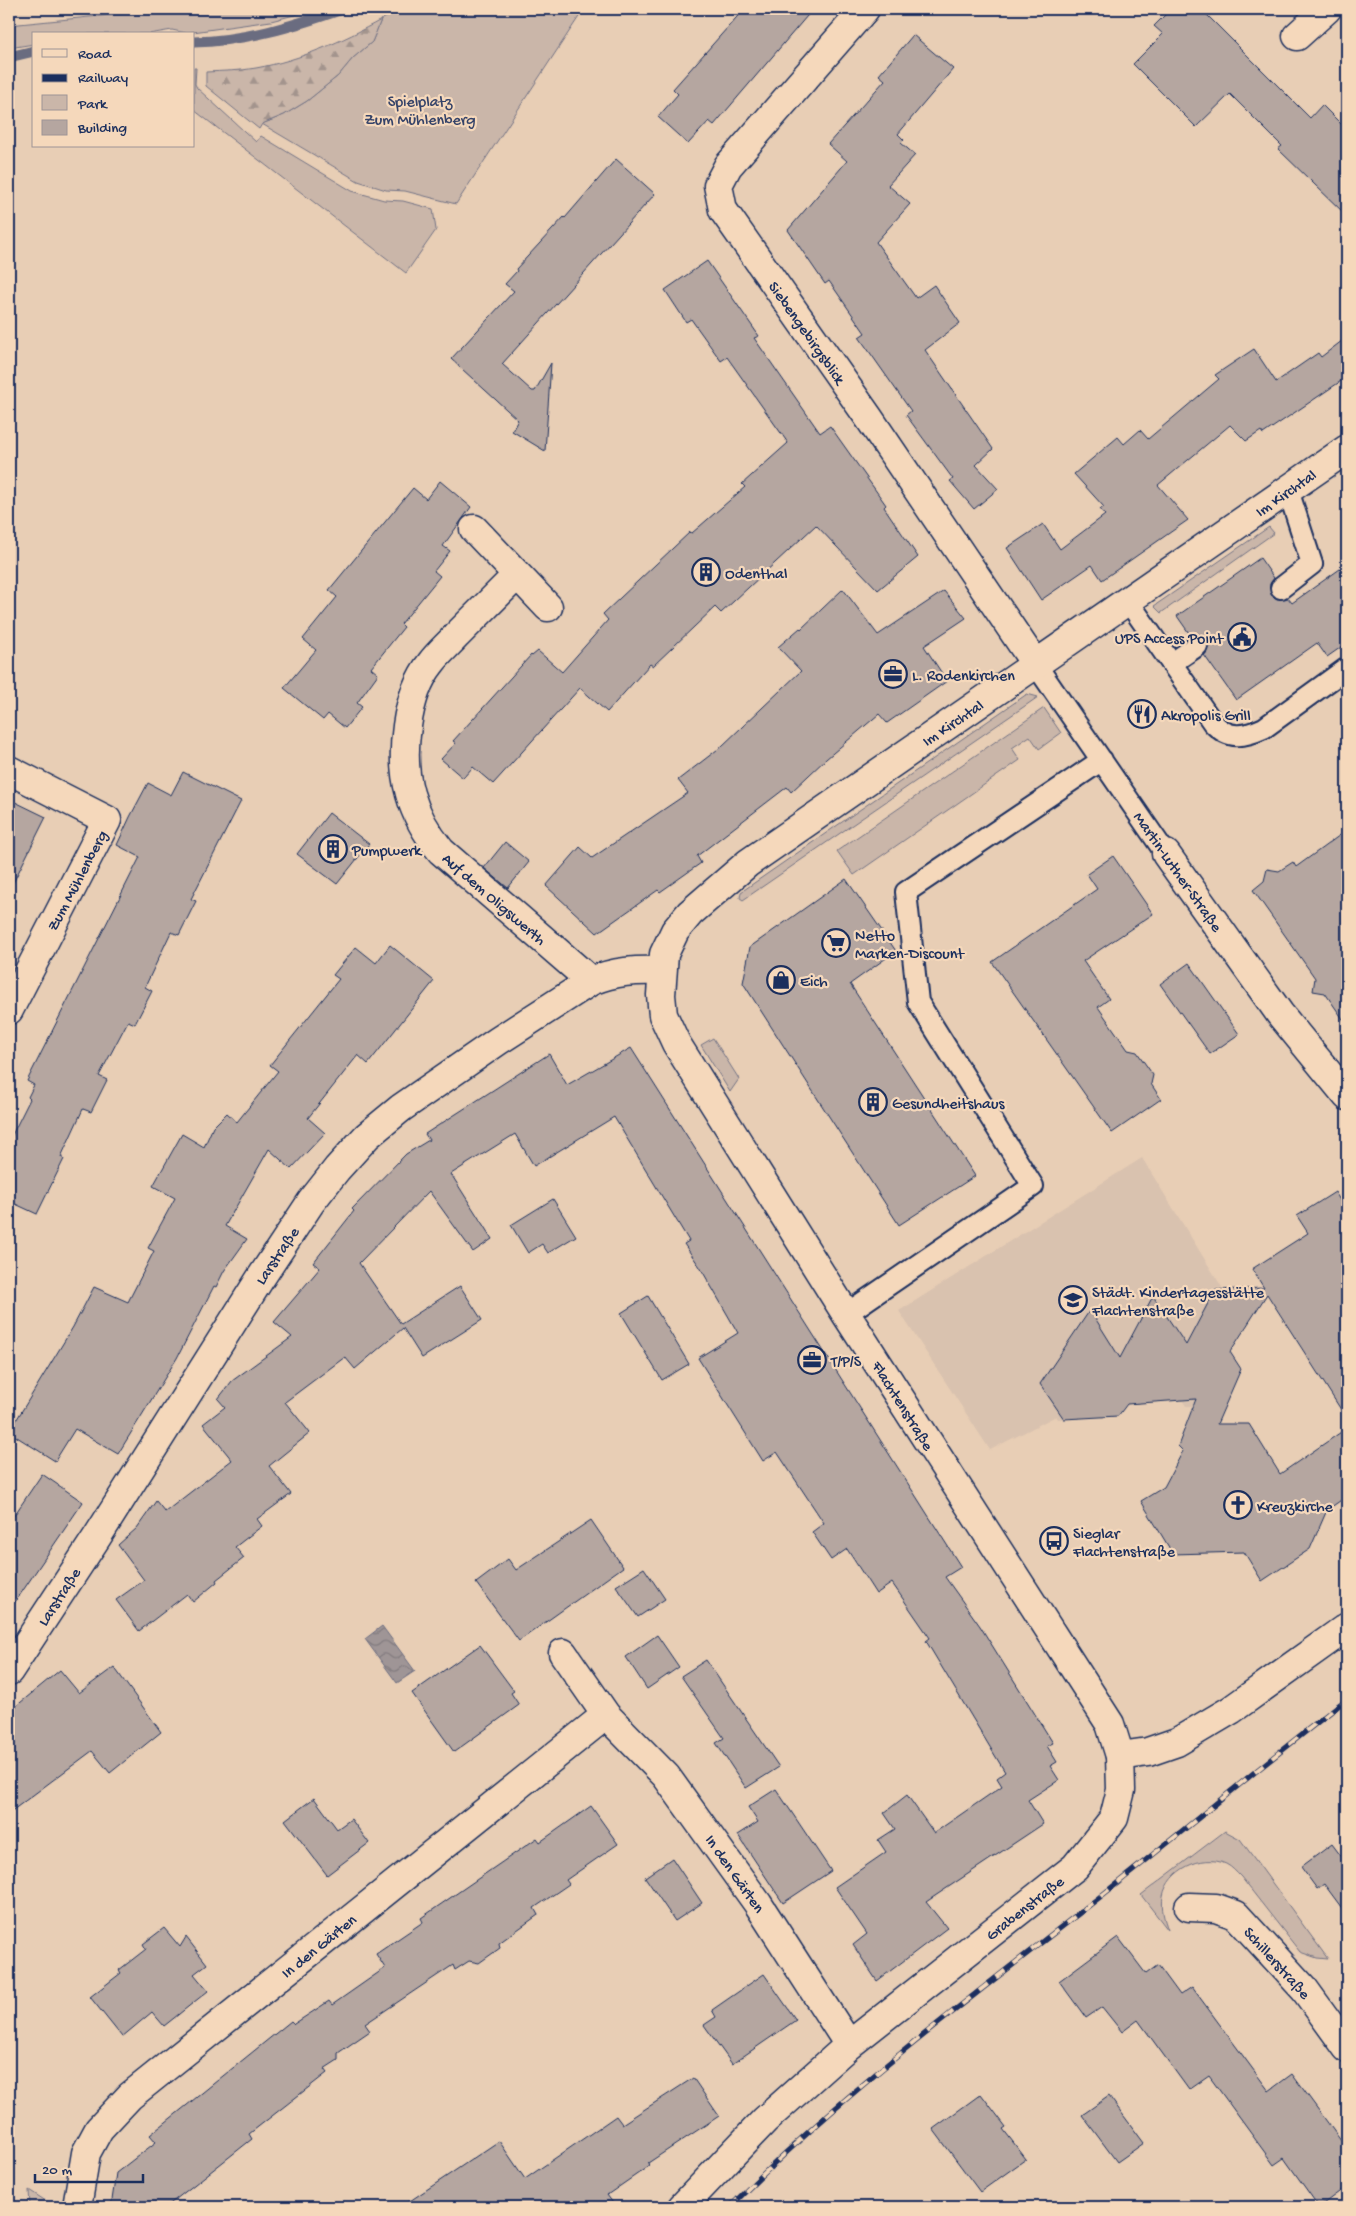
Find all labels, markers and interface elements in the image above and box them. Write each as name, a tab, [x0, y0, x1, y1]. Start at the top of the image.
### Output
legend	[32, 32, 195, 148]
text: Road	[78, 46, 112, 64]
text: Railway	[78, 70, 129, 88]
park label: Spielplatz Zum Mühlenberg	[364, 94, 476, 131]
text: Park	[77, 96, 108, 114]
text: Building	[77, 120, 127, 138]
street label: Siebengebirgsblick	[763, 279, 849, 391]
street label: Im Kirchtal	[1253, 467, 1321, 523]
building icon: Odenthal	[691, 557, 721, 587]
place label: Odenthal	[725, 566, 787, 585]
public building icon: UPS Access Point	[1227, 622, 1257, 652]
place label: UPS Access Point	[1115, 631, 1224, 650]
office icon: L. Rodenkirchen	[878, 659, 908, 689]
place label: L. Rodenkirchen	[912, 668, 1015, 687]
street label: Im Kirchtal	[920, 697, 988, 752]
restaurant icon: Akropolis Grill	[1127, 699, 1157, 729]
place label: Akropolis Grill	[1161, 708, 1251, 727]
street label: Martin-Luther-Straße	[1128, 809, 1225, 937]
street label: Zum Mühlenberg	[45, 828, 114, 935]
building icon: Pumpwerk	[318, 834, 348, 864]
place label: Pumpwerk	[351, 843, 423, 862]
street label: Auf dem Oligswerth	[437, 850, 549, 951]
supermarket icon: Netto Marken-Discount	[821, 928, 851, 958]
place label: Netto Marken-Discount	[855, 928, 965, 965]
shop icon: Eich	[766, 965, 796, 995]
place label: Eich	[800, 974, 828, 993]
building icon: Gesundheitshaus	[858, 1087, 888, 1117]
place label: Gesundheitshaus	[892, 1096, 1005, 1115]
street label: Larstraße	[253, 1224, 305, 1289]
school or university icon: Städt. Kindertagesstätte Flachtenstraße	[1058, 1285, 1088, 1315]
place label: Städt. Kindertagesstätte Flachtenstraße	[1091, 1285, 1265, 1322]
office icon: T/P/S	[797, 1345, 827, 1375]
place label: T/P/S	[830, 1354, 862, 1373]
street label: Flachtenstraße	[865, 1358, 936, 1456]
church icon: Kreuzkirche	[1223, 1490, 1253, 1520]
place label: Kreuzkirche	[1257, 1499, 1334, 1518]
bus stop icon: Sieglar Flachtenstraße	[1039, 1526, 1069, 1556]
place label: Sieglar Flachtenstraße	[1072, 1526, 1176, 1563]
street label: Larstraße	[35, 1565, 87, 1630]
street label: In den Gärten	[699, 1832, 767, 1918]
street label: Grabenstraße	[983, 1873, 1070, 1946]
street label: In den Gärten	[279, 1911, 362, 1984]
street label: Schillerstraße	[1238, 1924, 1313, 2005]
scale bar	[35, 2151, 142, 2183]
text: 20 m	[42, 2162, 72, 2180]

